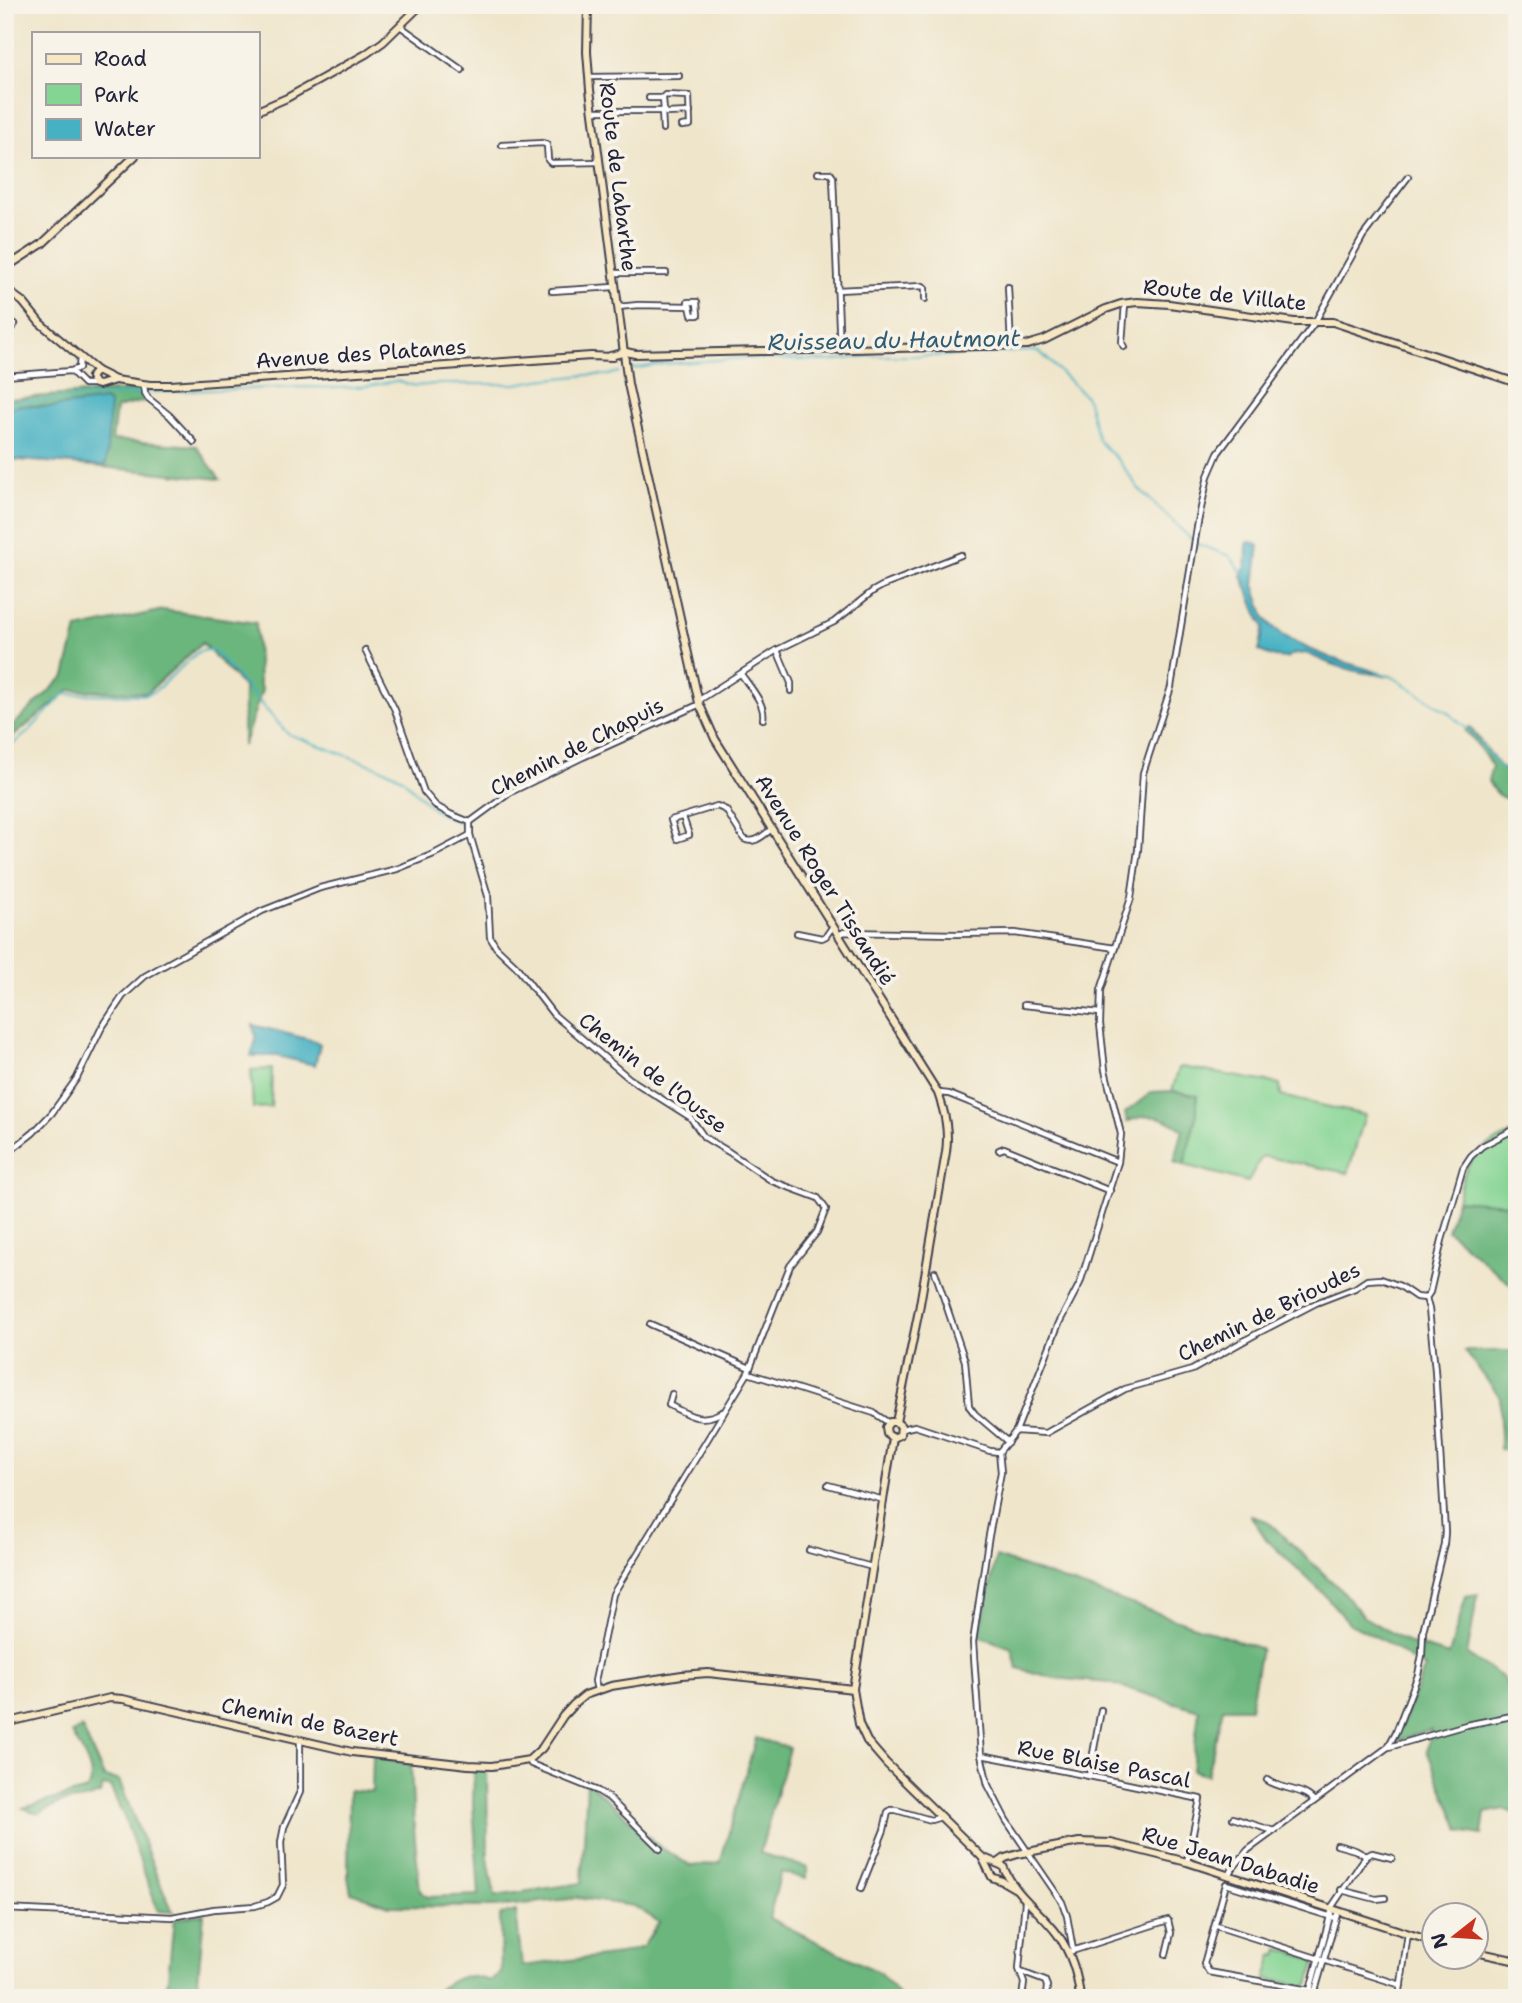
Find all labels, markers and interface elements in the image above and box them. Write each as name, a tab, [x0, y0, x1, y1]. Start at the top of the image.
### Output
legend	[32, 32, 259, 158]
text: Road	[94, 45, 147, 73]
text: Park	[94, 81, 139, 109]
street label: Route de Labarthe	[592, 81, 644, 273]
text: Water	[94, 115, 156, 143]
street label: Route de Villate	[1142, 272, 1308, 318]
water label: Ruisseau du Hautmont	[767, 323, 1021, 357]
street label: Avenue des Platanes	[255, 333, 467, 375]
street label: Chemin de Chapuis	[486, 691, 668, 803]
street label: Avenue Roger Tissandié	[749, 769, 901, 991]
street label: Chemin de l'Ousse	[573, 1006, 733, 1140]
street label: Chemin de Brioudes	[1173, 1256, 1365, 1368]
street label: Chemin de Bazert	[219, 1691, 401, 1753]
street label: Rue Blaise Pascal	[1015, 1734, 1194, 1795]
street label: Rue Jean Dabadie	[1139, 1820, 1323, 1900]
north arrow	[1420, 1902, 1490, 1972]
text: N	[1425, 1930, 1453, 1952]

